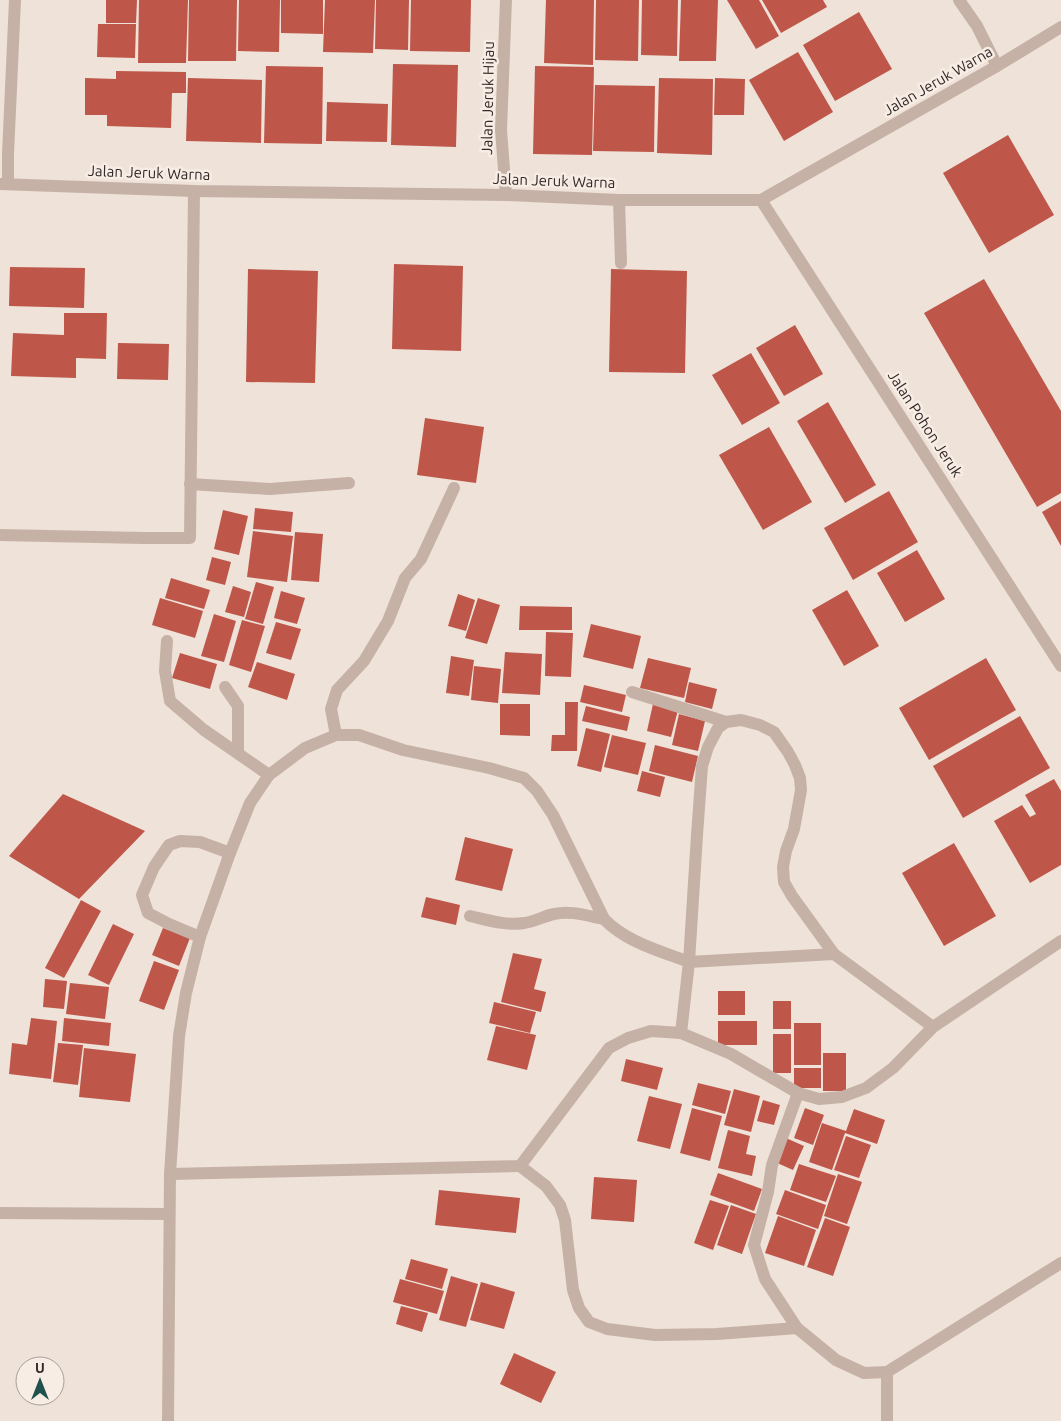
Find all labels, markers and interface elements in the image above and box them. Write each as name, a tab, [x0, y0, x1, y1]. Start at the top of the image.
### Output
street label: Jalan Jeruk Hijau	[478, 41, 497, 155]
street label: Jalan Jeruk Warna	[880, 42, 995, 119]
street label: Jalan Jeruk Warna	[87, 162, 211, 183]
street label: Jalan Jeruk Warna	[492, 170, 616, 191]
street label: Jalan Pohon Jeruk	[885, 367, 966, 480]
north arrow	[15, 1356, 65, 1406]
text: U	[35, 1360, 45, 1376]

